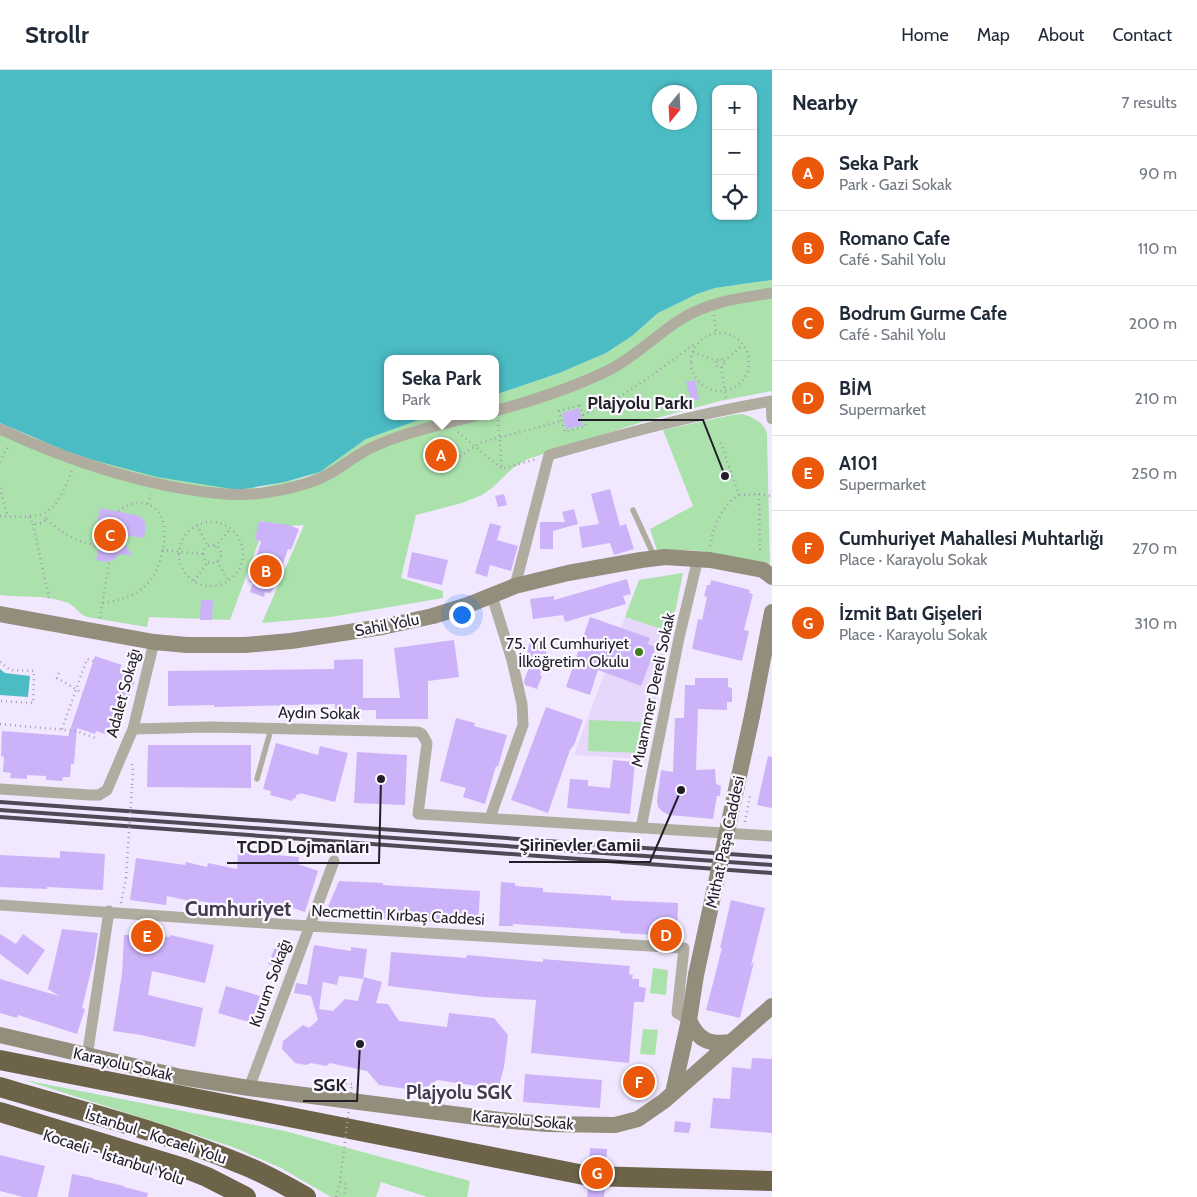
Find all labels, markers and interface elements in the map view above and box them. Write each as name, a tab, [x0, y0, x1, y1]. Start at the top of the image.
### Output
text: Strollr	[25, 20, 89, 49]
text: Home	[901, 24, 949, 46]
text: Map	[977, 24, 1010, 46]
text: About	[1038, 24, 1084, 46]
text: Contact	[1112, 24, 1172, 46]
north arrow	[652, 85, 697, 130]
map controls	[712, 85, 757, 220]
button: +	[712, 85, 757, 130]
text: Nearby	[792, 90, 858, 115]
text: 7 results	[1122, 93, 1177, 112]
button: −	[712, 130, 757, 175]
text: Seka Park	[839, 152, 919, 175]
text: A	[803, 164, 813, 183]
text: 90 m	[1139, 164, 1177, 183]
button: locate	[712, 175, 757, 220]
text: Park · Gazi Sokak	[839, 175, 952, 194]
text: Romano Cafe	[839, 227, 950, 250]
text: B	[803, 239, 813, 258]
text: 110 m	[1138, 239, 1177, 258]
text: Café · Sahil Yolu	[839, 250, 946, 269]
text: Bodrum Gurme Cafe	[839, 302, 1007, 325]
text: C	[803, 314, 813, 333]
text: 200 m	[1129, 314, 1177, 333]
text: Café · Sahil Yolu	[839, 325, 946, 344]
popup	[384, 355, 499, 420]
text: Seka Park	[402, 367, 481, 390]
text: BİM	[839, 377, 872, 400]
callout: Plajyolu Parkı	[578, 387, 703, 420]
text: D	[802, 389, 814, 408]
text: 210 m	[1135, 389, 1177, 408]
text: Park	[402, 390, 431, 409]
text: Plajyolu Parkı	[587, 392, 693, 414]
text: Supermarket	[839, 400, 926, 419]
pin: A	[425, 436, 457, 474]
text: A101	[839, 452, 878, 475]
text: E	[803, 464, 813, 483]
text: 250 m	[1131, 464, 1177, 483]
text: Supermarket	[839, 475, 926, 494]
pin: C	[94, 516, 126, 554]
text: Cumhuriyet Mahallesi Muhtarlığı	[839, 527, 1104, 550]
text: F	[804, 539, 812, 558]
text: 270 m	[1132, 539, 1177, 558]
text: Place · Karayolu Sokak	[839, 550, 987, 569]
pin: B	[250, 552, 282, 590]
your location	[449, 602, 475, 628]
text: İzmit Batı Gişeleri	[839, 602, 982, 625]
street label: Sahil Yolu	[353, 609, 421, 641]
street label: Muammer Dereli Sokak	[627, 610, 679, 769]
text: G	[803, 614, 813, 633]
text: 310 m	[1134, 614, 1177, 633]
text: Place · Karayolu Sokak	[839, 625, 987, 644]
place label: 75. Yıl Cumhuriyet İlköğretim Okulu	[506, 634, 630, 671]
street label: Adalet Sokağı	[102, 646, 144, 740]
marker: 75. Yıl Cumhuriyet İlköğretim Okulu	[633, 646, 645, 658]
street label: Aydın Sokak	[278, 703, 361, 723]
street label: Mithat Paşa Caddesi	[702, 774, 748, 910]
callout: Şirinevler Camii	[509, 829, 650, 862]
callout: TCDD Lojmanları	[227, 830, 379, 863]
text: Şirinevler Camii	[519, 834, 641, 856]
text: TCDD Lojmanları	[237, 836, 369, 858]
district label: Cumhuriyet	[185, 896, 291, 921]
street label: Necmettin Kırbaş Caddesi	[311, 901, 485, 929]
pin: D	[650, 916, 682, 954]
pin: E	[131, 917, 163, 955]
street label: Kurum Sokağı	[245, 936, 295, 1030]
street label: Karayolu Sokak	[71, 1043, 175, 1085]
pin: F	[623, 1063, 655, 1101]
callout: SGK	[303, 1068, 357, 1101]
text: SGK	[313, 1074, 348, 1096]
district label: Plajyolu SGK	[406, 1081, 512, 1104]
street label: İstanbul - Kocaeli Yolu	[83, 1104, 229, 1168]
street label: Karayolu Sokak	[472, 1106, 575, 1134]
street label: Kocaeli - İstanbul Yolu	[41, 1125, 187, 1189]
pin: G	[581, 1154, 613, 1192]

